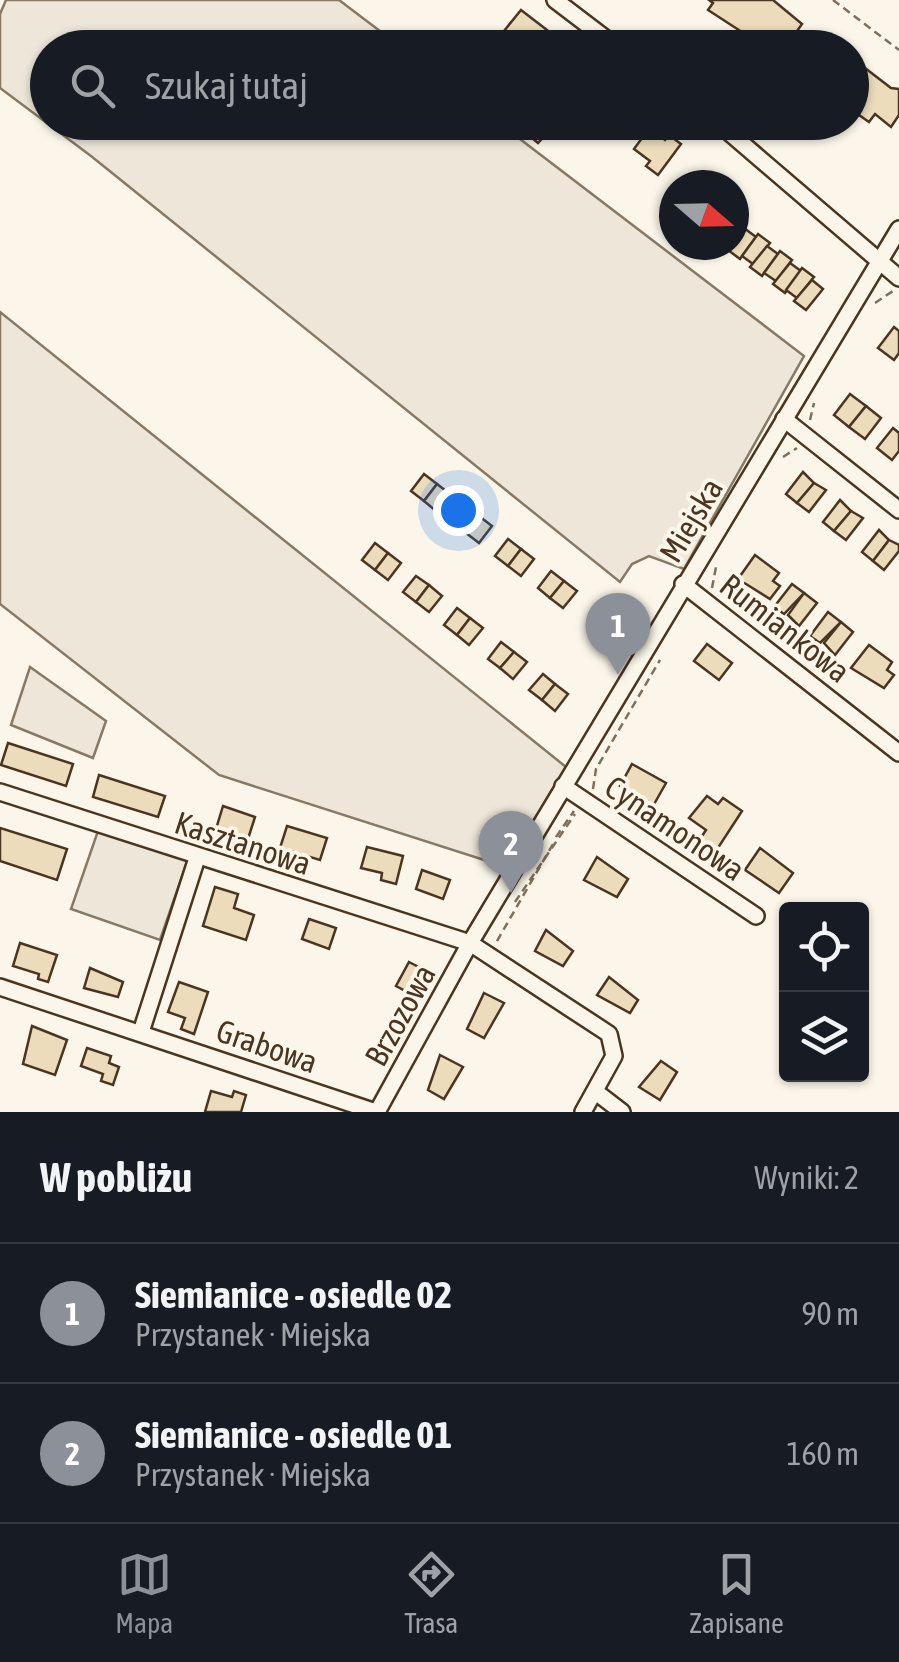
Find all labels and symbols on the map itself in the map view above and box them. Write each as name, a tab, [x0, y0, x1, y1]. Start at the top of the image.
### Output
north arrow	[659, 170, 749, 260]
street label: Miejska	[652, 471, 730, 569]
your location	[433, 485, 484, 536]
street label: Rumiankowa	[713, 566, 857, 690]
pin: 1	[586, 592, 650, 675]
street label: Cynamonowa	[598, 768, 752, 888]
street label: Kasztanowa	[170, 804, 316, 882]
pin: 2	[478, 810, 544, 893]
street label: Brzozowa	[357, 958, 443, 1072]
street label: Grabowa	[212, 1012, 322, 1080]

